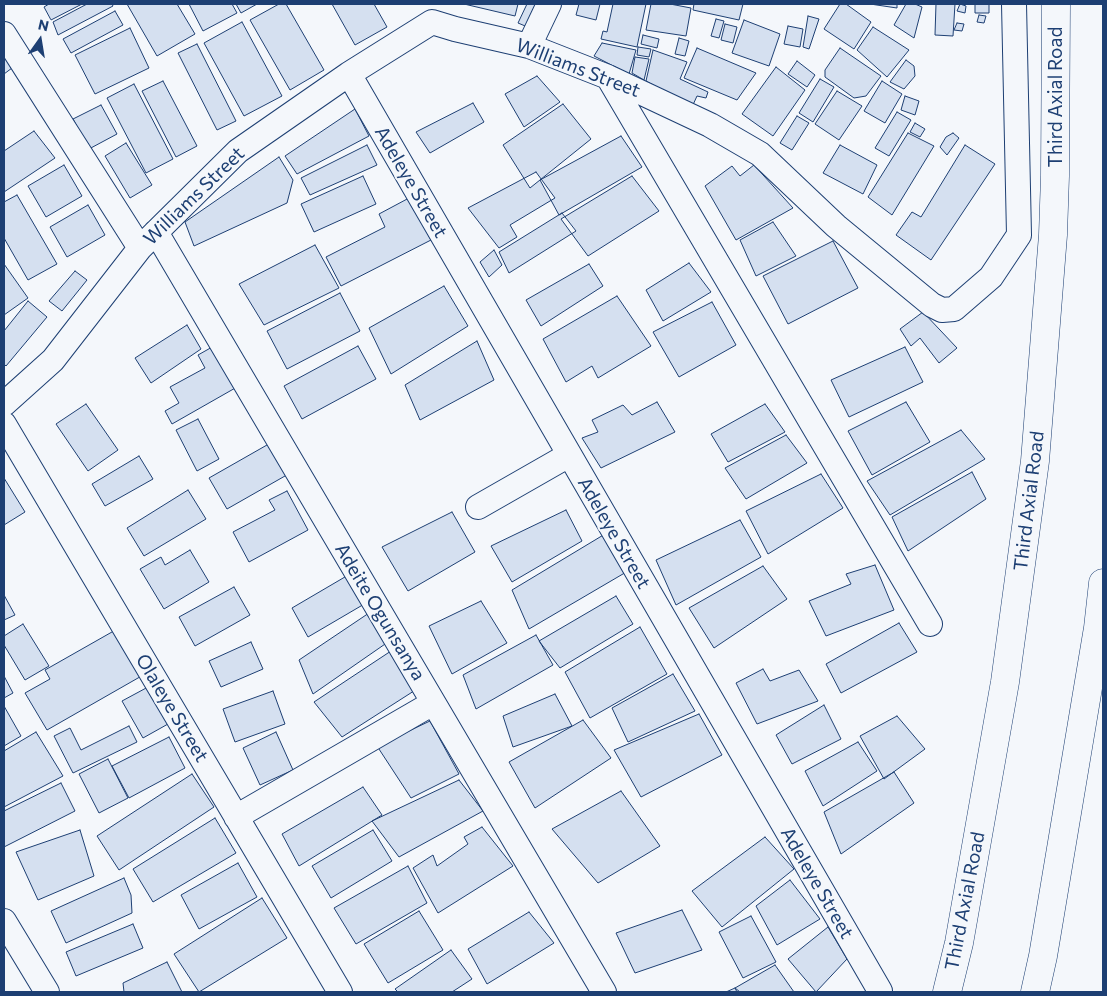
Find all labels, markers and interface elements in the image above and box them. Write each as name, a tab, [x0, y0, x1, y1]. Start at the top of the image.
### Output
north arrow	[15, 15, 65, 65]
text: N	[36, 15, 51, 34]
street label: Third Axial Road	[1045, 27, 1067, 167]
street label: Williams Street	[513, 34, 643, 102]
street label: Adeleye Street	[370, 122, 452, 242]
street label: Williams Street	[139, 142, 249, 250]
street label: Third Axial Road	[1009, 430, 1049, 572]
street label: Adeleye Street	[573, 473, 655, 593]
street label: Adeite Ogunsanya	[330, 539, 430, 685]
street label: Olaleye Street	[131, 650, 213, 766]
street label: Adeleye Street	[776, 823, 858, 943]
street label: Third Axial Road	[940, 830, 990, 972]

